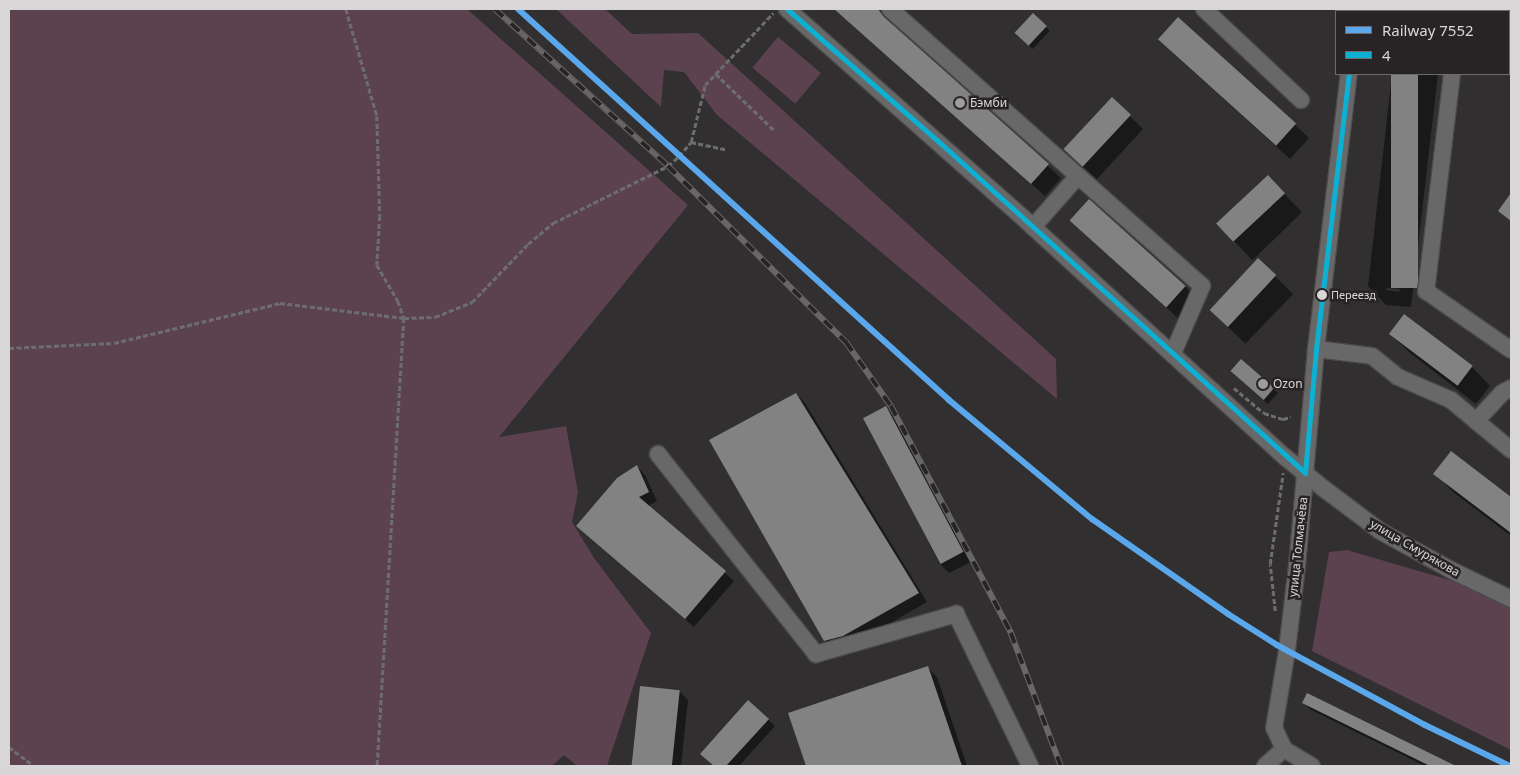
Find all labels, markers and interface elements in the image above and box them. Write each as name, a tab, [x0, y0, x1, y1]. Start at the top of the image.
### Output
legend	[1335, 10, 1510, 75]
text: Railway 7552	[1382, 20, 1474, 40]
text: 4	[1382, 45, 1391, 65]
place label: Бэмби	[970, 96, 1007, 110]
marker: Бэмби	[954, 97, 966, 109]
place label: Переезд	[1331, 288, 1376, 302]
marker: Переезд	[1317, 290, 1327, 300]
place label: Ozon	[1273, 377, 1303, 391]
marker: Ozon	[1257, 378, 1269, 390]
street label: улица Толмачёва	[1286, 496, 1310, 598]
street label: улица Смурякова	[1368, 517, 1462, 579]

